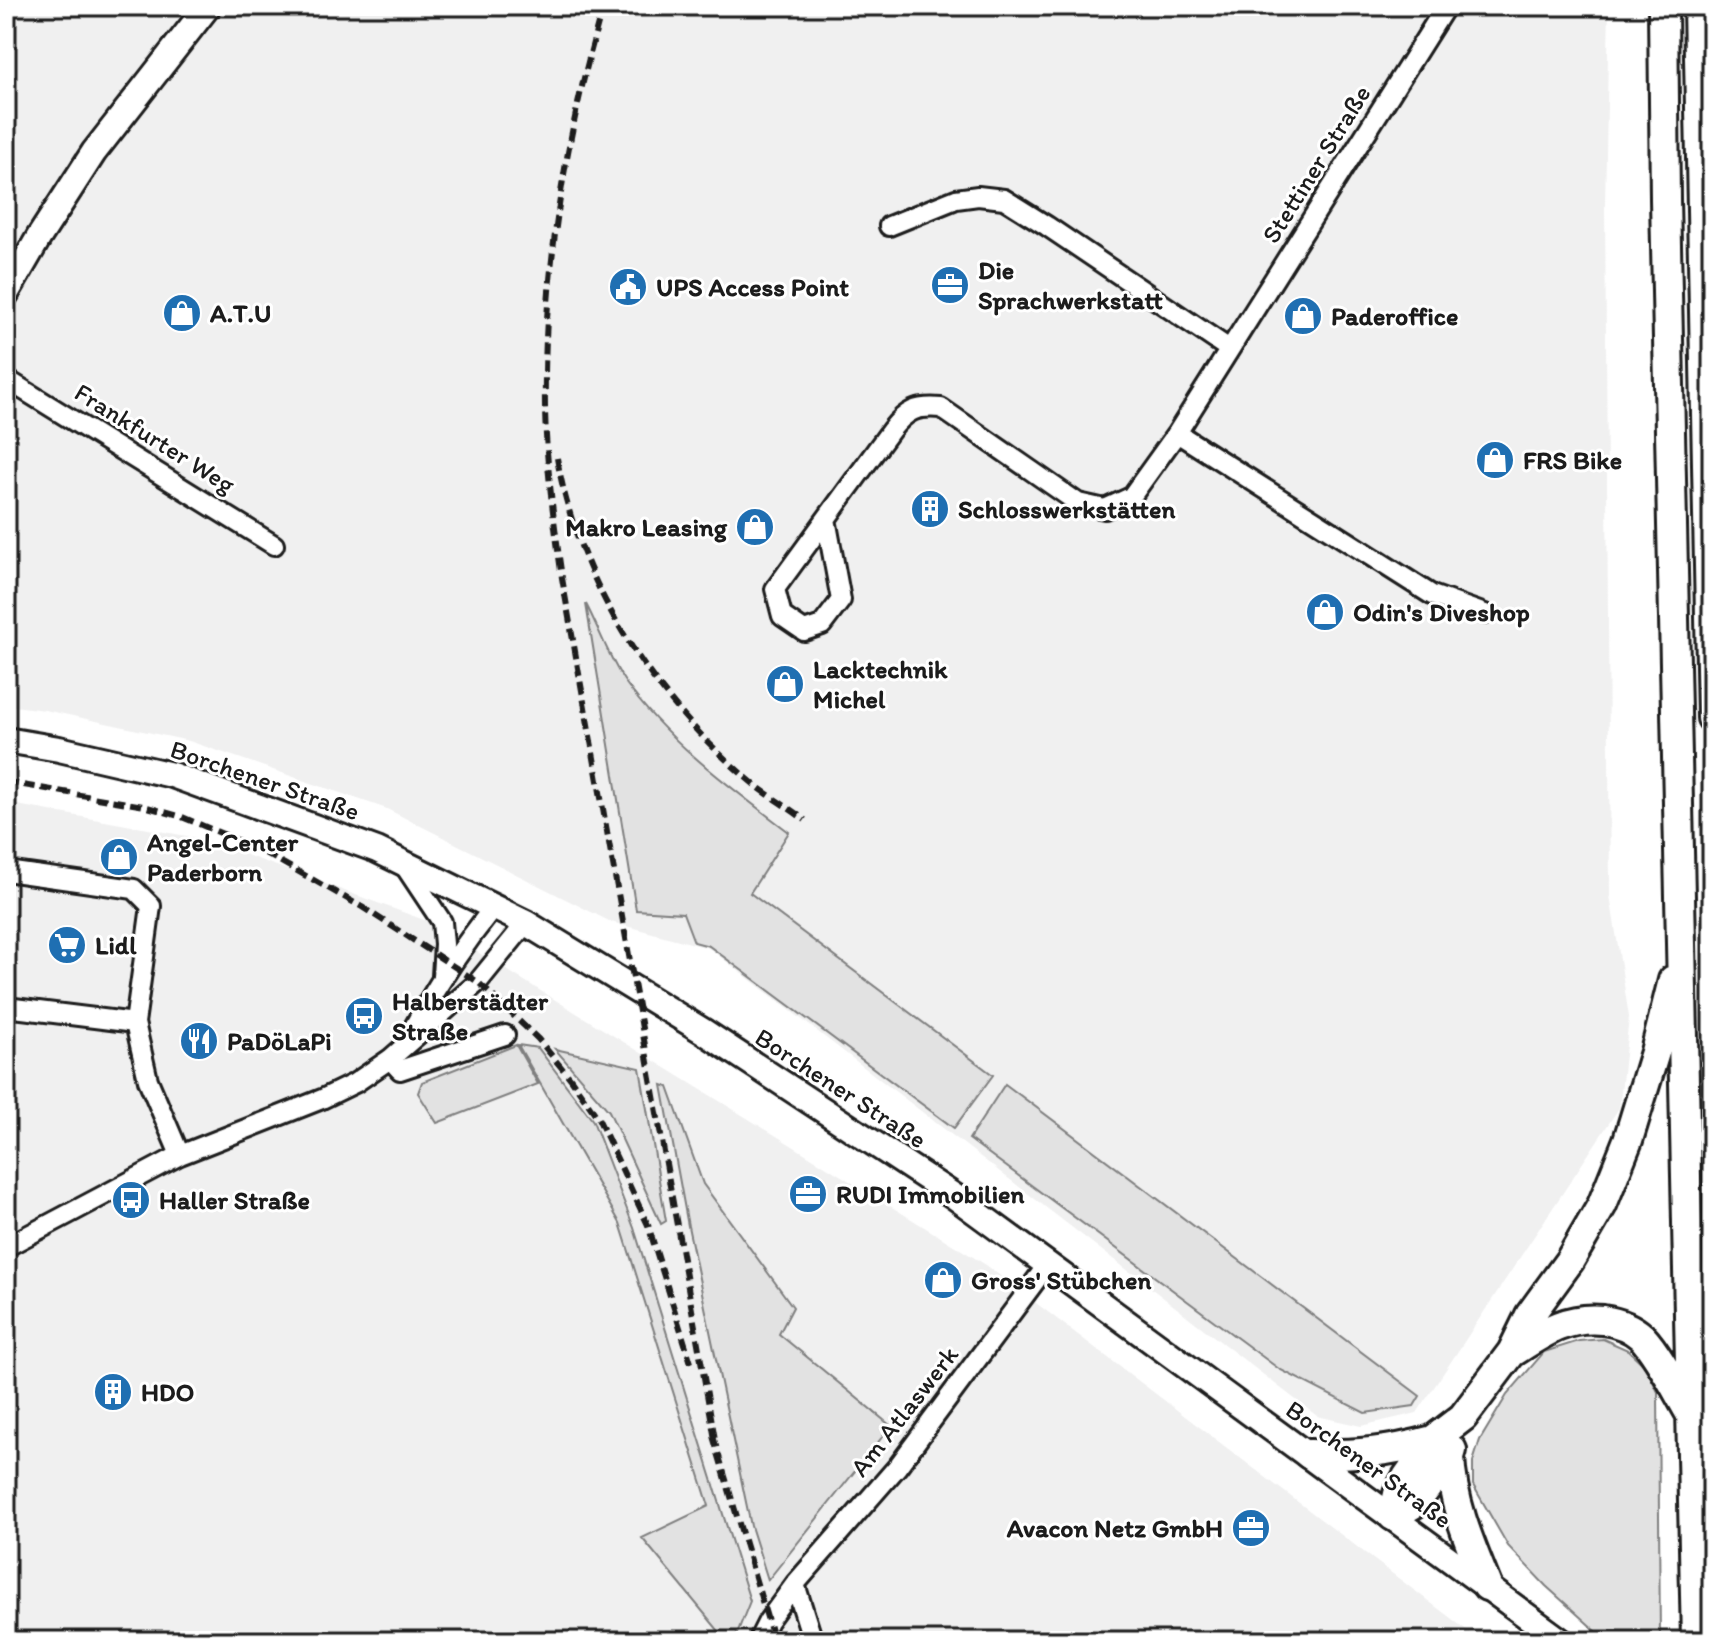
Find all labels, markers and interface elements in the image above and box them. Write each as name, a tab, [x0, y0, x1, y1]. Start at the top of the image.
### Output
street label: Stettiner Straße	[1255, 79, 1377, 249]
place label: Die Sprachwerkstatt	[978, 254, 1164, 316]
office icon: Die Sprachwerkstatt	[929, 264, 971, 306]
public building icon: UPS Access Point	[607, 266, 649, 308]
place label: UPS Access Point	[656, 271, 849, 303]
shop icon: A.T.U	[161, 292, 203, 334]
shop icon: Paderoffice	[1282, 295, 1324, 337]
place label: A.T.U	[209, 297, 271, 329]
place label: Paderoffice	[1331, 300, 1458, 332]
street label: Frankfurter Weg	[69, 376, 242, 501]
shop icon: FRS Bike	[1474, 439, 1516, 481]
place label: FRS Bike	[1523, 444, 1622, 476]
building icon: Schlosswerkstätten	[909, 488, 951, 530]
place label: Schlosswerkstätten	[958, 493, 1175, 525]
shop icon: Makro Leasing	[734, 506, 776, 548]
place label: Makro Leasing	[565, 511, 728, 543]
shop icon: Odin's Diveshop	[1304, 591, 1346, 633]
place label: Odin's Diveshop	[1353, 596, 1530, 628]
place label: Lacktechnik Michel	[813, 653, 948, 715]
shop icon: Lacktechnik Michel	[764, 663, 806, 705]
street label: Borchener Straße	[166, 733, 364, 827]
place label: Angel-Center Paderborn	[146, 826, 299, 888]
shop icon: Angel-Center Paderborn	[98, 836, 140, 878]
supermarket icon: Lidl	[46, 924, 88, 966]
place label: Lidl	[95, 929, 137, 961]
place label: Halberstädter Straße	[392, 985, 549, 1047]
bus stop icon: Halberstädter Straße	[343, 995, 385, 1037]
restaurant icon: PaDöLaPi	[178, 1020, 220, 1062]
street label: Borchener Straße	[749, 1021, 933, 1155]
place label: PaDöLaPi	[227, 1025, 332, 1057]
office icon: RUDI Immobilien	[787, 1173, 829, 1215]
place label: RUDI Immobilien	[836, 1178, 1024, 1210]
bus stop icon: Haller Straße	[110, 1179, 152, 1221]
place label: Haller Straße	[159, 1184, 310, 1216]
shop icon: Gross' Stübchen	[922, 1259, 964, 1301]
place label: Gross' Stübchen	[971, 1264, 1151, 1296]
street label: Am Atlaswerk	[843, 1339, 965, 1483]
building icon: HDO	[92, 1371, 134, 1413]
place label: HDO	[141, 1376, 194, 1408]
street label: Borchener Straße	[1280, 1393, 1458, 1535]
office icon: Avacon Netz GmbH	[1230, 1507, 1272, 1549]
place label: Avacon Netz GmbH	[1006, 1512, 1223, 1544]

